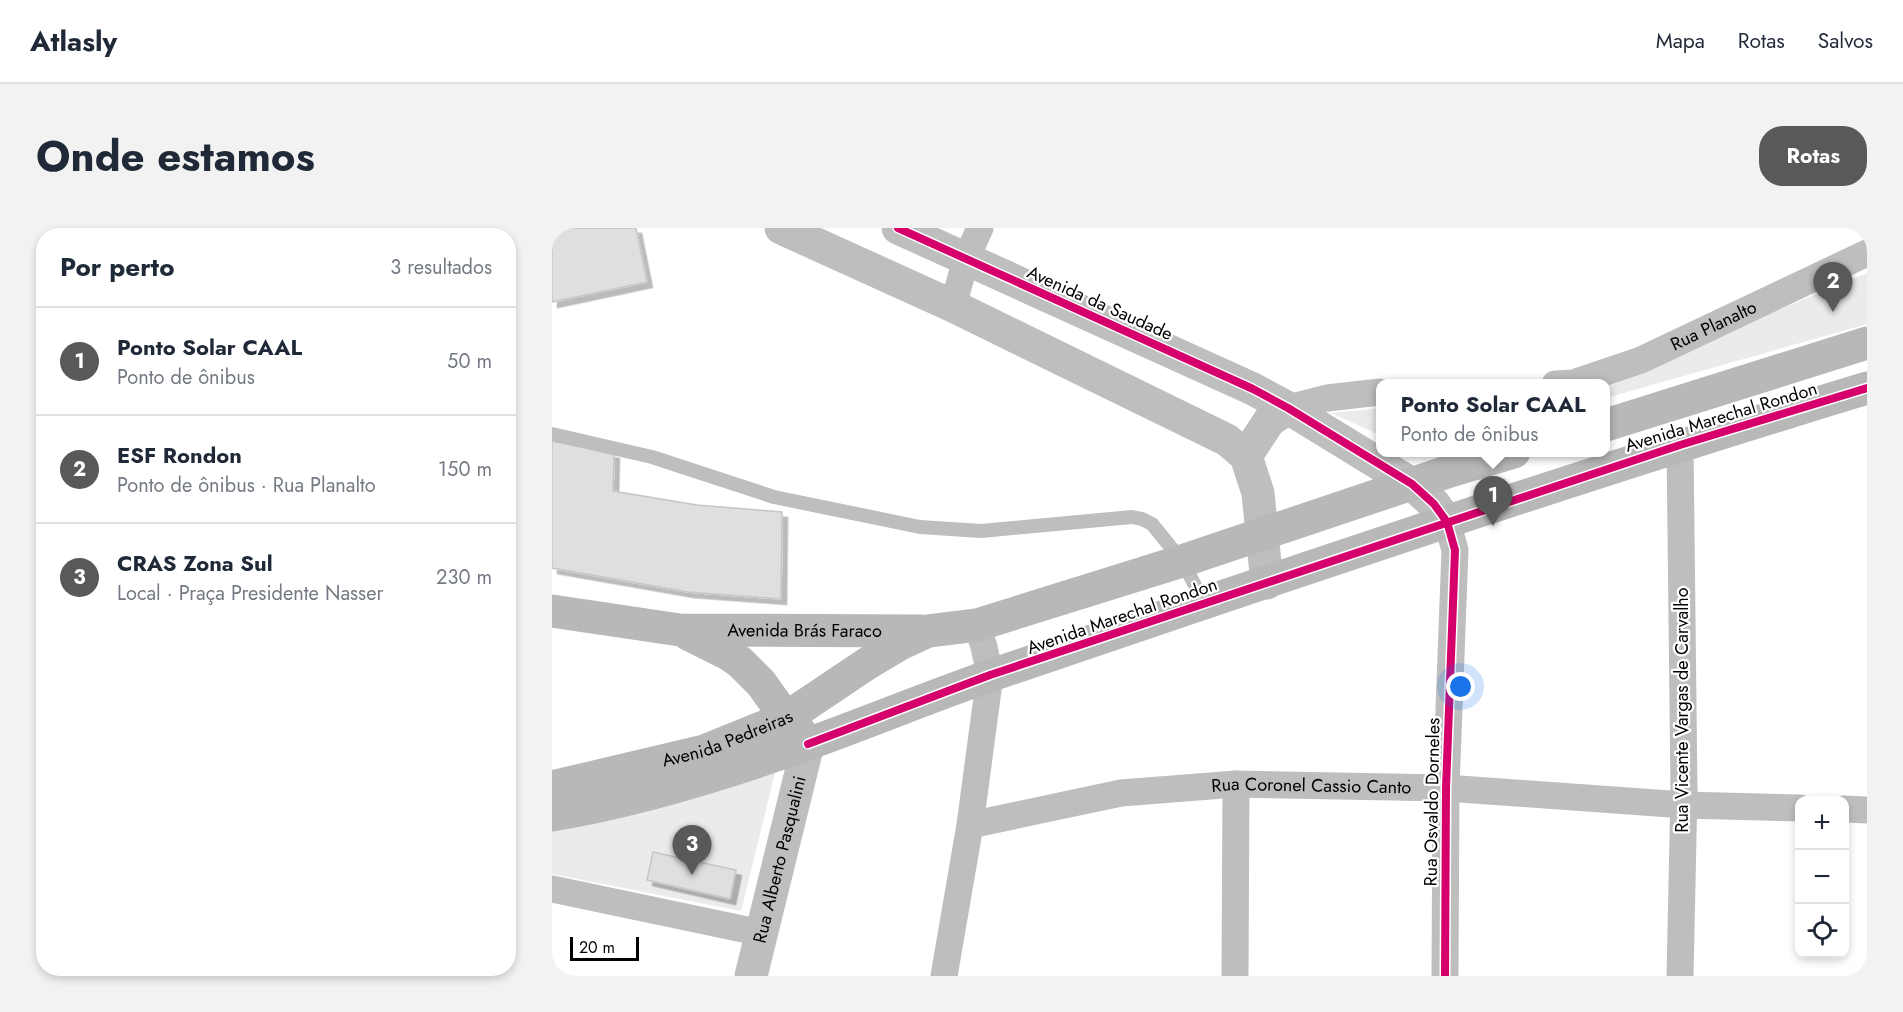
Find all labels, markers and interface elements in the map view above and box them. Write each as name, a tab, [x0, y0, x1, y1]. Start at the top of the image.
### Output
text: Atlasly	[30, 21, 117, 62]
text: Mapa	[1656, 26, 1705, 56]
text: Rotas	[1738, 26, 1785, 56]
text: Salvos	[1818, 26, 1873, 56]
text: Onde estamos	[36, 126, 315, 187]
button: Rotas	[1759, 126, 1867, 186]
text: Por perto	[60, 248, 174, 286]
text: 3 resultados	[390, 253, 492, 282]
street label: Avenida da Saudade	[1023, 259, 1177, 347]
pin: 2	[1814, 262, 1852, 312]
street label: Rua Planalto	[1666, 294, 1761, 357]
text: Ponto Solar CAAL	[117, 331, 302, 363]
text: 1	[74, 347, 85, 376]
text: 50 m	[447, 347, 492, 376]
text: Ponto de ônibus	[117, 363, 255, 392]
street label: Avenida Marechal Rondon	[1622, 375, 1820, 459]
popup	[1376, 379, 1610, 457]
text: Ponto Solar CAAL	[1400, 388, 1586, 420]
text: Ponto de ônibus	[1400, 420, 1538, 449]
text: ESF Rondon	[117, 439, 242, 471]
text: 2	[73, 455, 86, 484]
text: 150 m	[438, 455, 492, 484]
text: Ponto de ônibus · Rua Planalto	[117, 471, 376, 500]
pin: 1	[1474, 476, 1512, 526]
text: CRAS Zona Sul	[117, 547, 273, 579]
text: 3	[73, 563, 86, 592]
text: 230 m	[436, 563, 492, 592]
street label: Avenida Marechal Rondon	[1023, 571, 1221, 661]
text: Local · Praça Presidente Nasser	[117, 579, 383, 608]
street label: Rua Vicente Vargas de Carvalho	[1669, 587, 1695, 833]
street label: Avenida Brás Faraco	[727, 617, 882, 644]
your location	[1446, 672, 1475, 701]
street label: Avenida Pedreiras	[659, 704, 798, 774]
street label: Rua Osvaldo Dorneles	[1418, 717, 1446, 887]
street label: Rua Coronel Cassio Canto	[1210, 771, 1412, 800]
street label: Rua Alberto Pasqualini	[747, 773, 813, 946]
map controls	[1795, 796, 1849, 958]
button: +	[1795, 796, 1849, 850]
pin: 3	[672, 826, 712, 875]
button: −	[1795, 850, 1849, 904]
button: locate	[1795, 904, 1849, 958]
scale bar	[570, 934, 639, 962]
text: 20 m	[579, 936, 615, 959]

